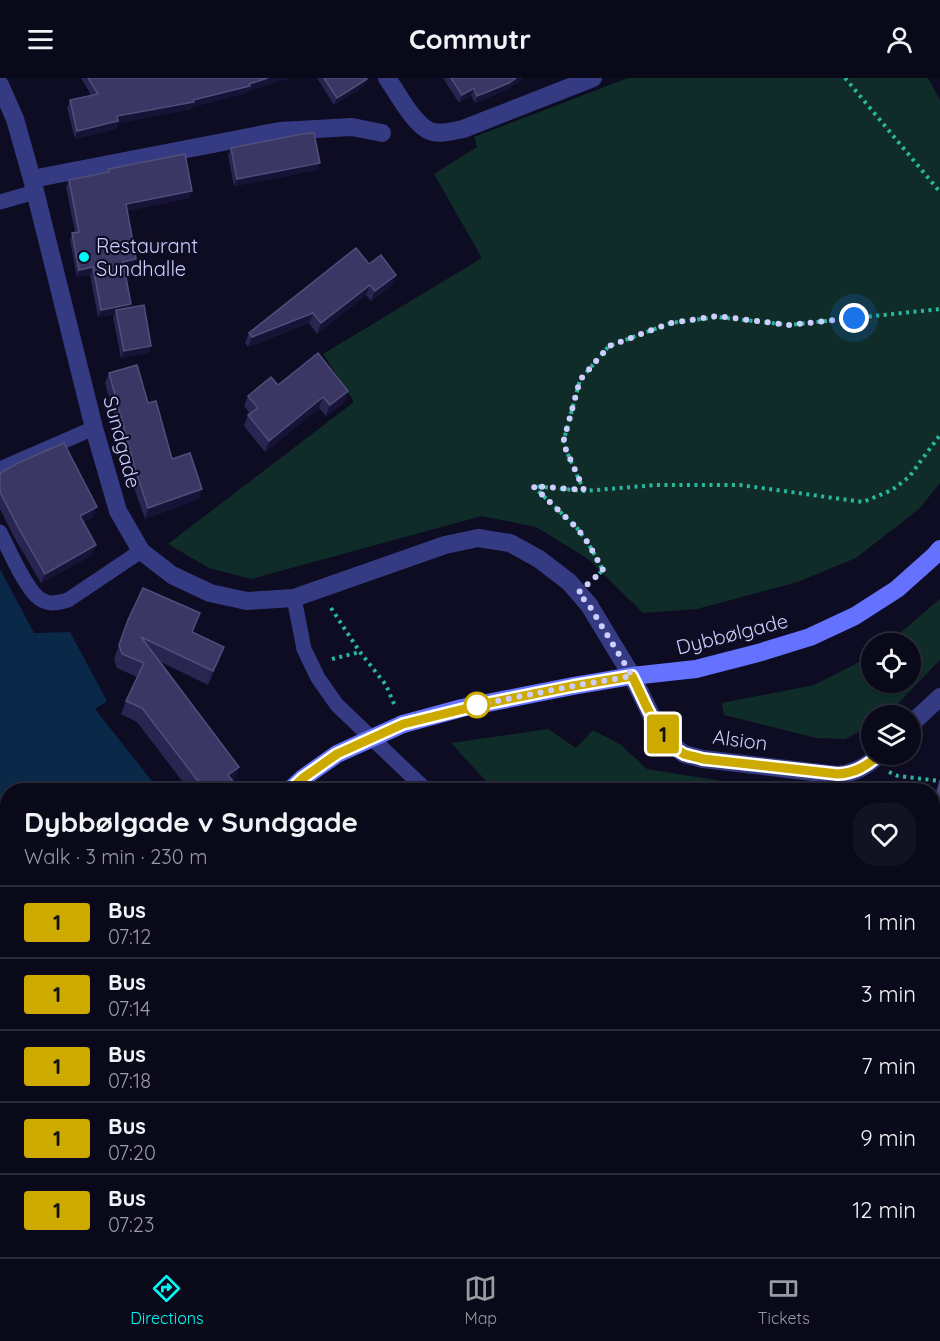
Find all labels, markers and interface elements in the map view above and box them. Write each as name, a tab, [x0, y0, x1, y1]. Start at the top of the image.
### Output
text: Commutr	[409, 22, 531, 56]
icon: menu	[24, 23, 57, 56]
icon: person	[883, 23, 916, 56]
place label: Restaurant Sundhalle	[96, 233, 198, 281]
marker: Restaurant Sundhalle	[77, 250, 91, 264]
your location	[839, 303, 869, 333]
street label: Sundgade	[98, 393, 147, 491]
street label: Dybbølgade	[673, 608, 790, 659]
map controls	[861, 633, 921, 765]
button: locate	[861, 633, 921, 693]
unlabelled marker	[464, 692, 490, 718]
button: layers	[861, 705, 921, 765]
line badge: 1	[644, 714, 682, 754]
text: 1	[659, 721, 667, 747]
street label: Alsion	[711, 724, 769, 755]
button: heart	[853, 803, 916, 866]
text: Dybbølgade v Sundgade	[24, 804, 358, 839]
text: Walk · 3 min · 230 m	[24, 844, 207, 869]
text: Bus	[108, 896, 146, 924]
text: 1 min	[864, 908, 916, 936]
text: 1	[53, 909, 61, 935]
text: 07:12	[108, 924, 151, 949]
text: Bus	[108, 968, 146, 996]
text: 3 min	[861, 980, 916, 1008]
text: 1	[53, 981, 61, 1007]
text: 07:14	[108, 996, 150, 1021]
text: Bus	[108, 1040, 146, 1068]
text: 7 min	[861, 1052, 916, 1080]
text: 1	[53, 1053, 61, 1079]
text: 07:18	[108, 1068, 151, 1093]
text: Bus	[108, 1112, 146, 1140]
text: 9 min	[860, 1124, 916, 1152]
text: 1	[53, 1125, 61, 1151]
text: 07:20	[108, 1140, 156, 1165]
text: Bus	[108, 1184, 146, 1212]
text: 12 min	[852, 1196, 916, 1224]
text: 1	[53, 1197, 61, 1223]
text: 07:23	[108, 1212, 154, 1237]
tab: Directions	[130, 1272, 204, 1328]
tab: Map	[464, 1272, 497, 1328]
tab: Tickets	[758, 1272, 810, 1328]

